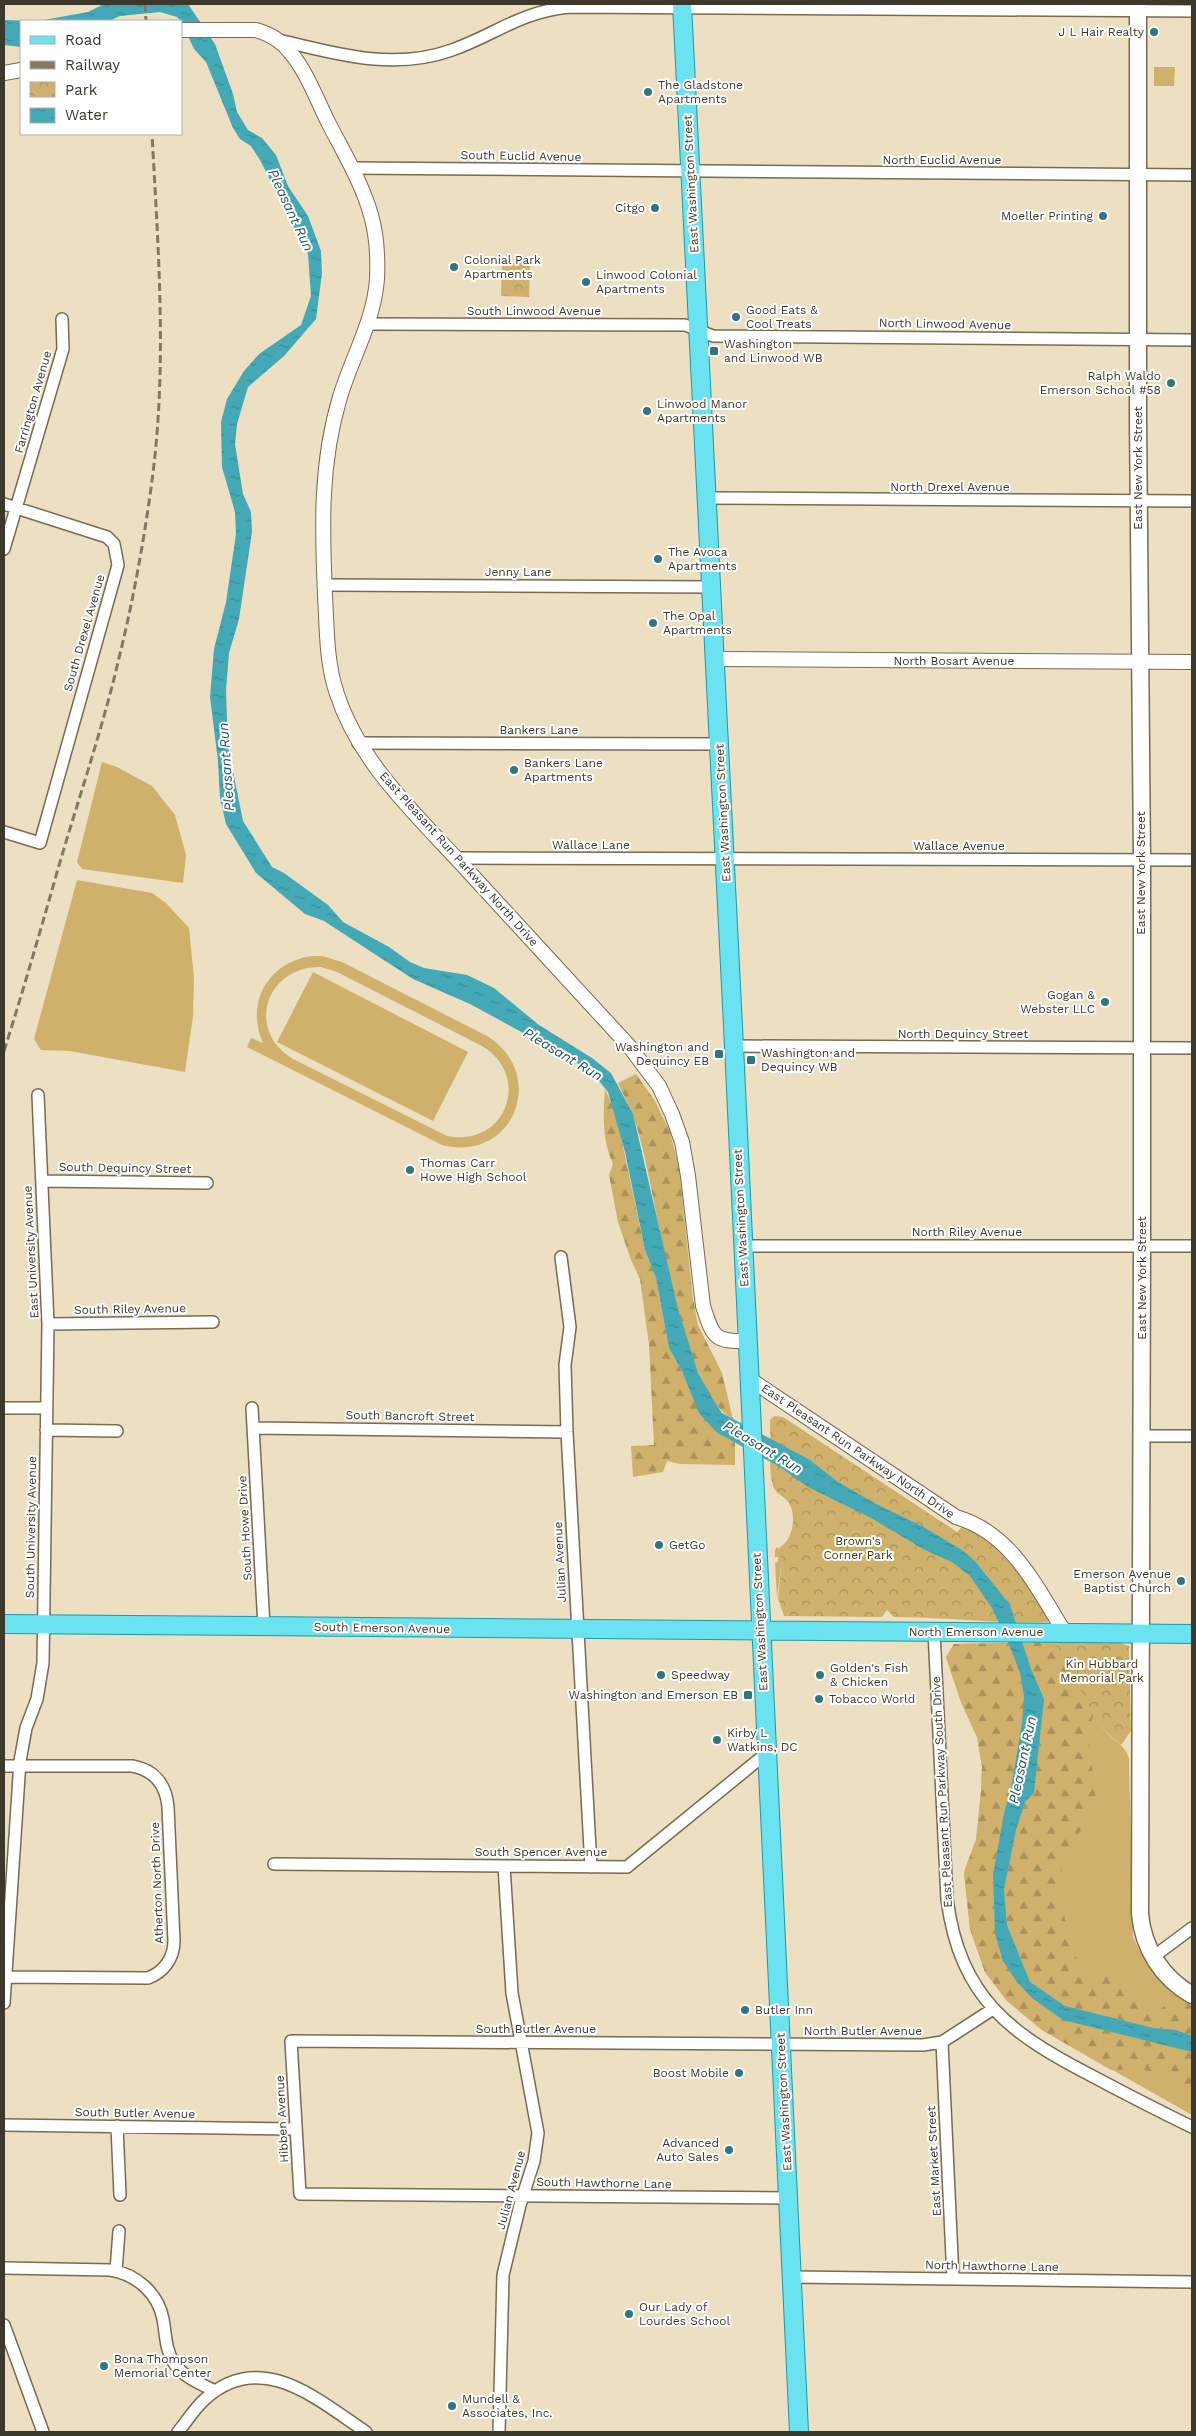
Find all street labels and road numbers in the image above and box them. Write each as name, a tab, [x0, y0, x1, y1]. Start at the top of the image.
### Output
street label: East Washington Street	[680, 115, 702, 253]
street label: South Euclid Avenue	[460, 148, 582, 164]
street label: North Euclid Avenue	[882, 153, 1002, 167]
street label: South Linwood Avenue	[467, 304, 601, 318]
street label: North Linwood Avenue	[879, 316, 1011, 332]
street label: Farrington Avenue	[12, 349, 54, 455]
street label: East New York Street	[1131, 406, 1145, 530]
street label: North Drexel Avenue	[890, 480, 1010, 494]
street label: Jenny Lane	[485, 565, 551, 579]
street label: South Drexel Avenue	[61, 573, 107, 693]
street label: North Bosart Avenue	[894, 654, 1014, 668]
street label: Bankers Lane	[500, 723, 579, 737]
street label: East Washington Street	[712, 744, 734, 882]
street label: East Pleasant Run Parkway North Drive	[377, 769, 541, 949]
street label: East New York Street	[1134, 811, 1148, 935]
street label: Wallace Lane	[552, 838, 630, 852]
street label: Wallace Avenue	[913, 839, 1005, 853]
street label: North Dequincy Street	[898, 1027, 1028, 1041]
street label: East Washington Street	[730, 1149, 752, 1287]
street label: South Dequincy Street	[59, 1160, 191, 1176]
street label: East University Avenue	[21, 1185, 41, 1319]
street label: East New York Street	[1135, 1216, 1149, 1340]
street label: North Riley Avenue	[912, 1225, 1022, 1239]
street label: South Riley Avenue	[74, 1301, 186, 1317]
street label: East Pleasant Run Parkway North Drive	[759, 1381, 957, 1521]
street label: South Bancroft Street	[345, 1408, 475, 1424]
street label: South University Avenue	[23, 1456, 39, 1598]
street label: South Howe Drive	[235, 1475, 255, 1581]
street label: Julian Avenue	[551, 1521, 569, 1603]
street label: East Washington Street	[749, 1553, 771, 1691]
street label: South Emerson Avenue	[314, 1620, 450, 1636]
street label: North Emerson Avenue	[909, 1625, 1043, 1639]
street label: East Pleasant Run Parkway South Drive	[929, 1676, 955, 1908]
street label: Atherton North Drive	[148, 1822, 166, 1944]
street label: South Spencer Avenue	[475, 1845, 607, 1859]
street label: South Butler Avenue	[476, 2022, 596, 2036]
street label: North Butler Avenue	[804, 2024, 922, 2038]
street label: East Washington Street	[773, 2033, 795, 2171]
street label: Hibben Avenue	[273, 2075, 291, 2163]
street label: South Butler Avenue	[75, 2105, 195, 2121]
street label: East Market Street	[924, 2106, 944, 2216]
street label: Julian Avenue	[494, 2149, 528, 2231]
street label: South Hawthorne Lane	[536, 2175, 672, 2191]
street label: North Hawthorne Lane	[925, 2258, 1059, 2274]

